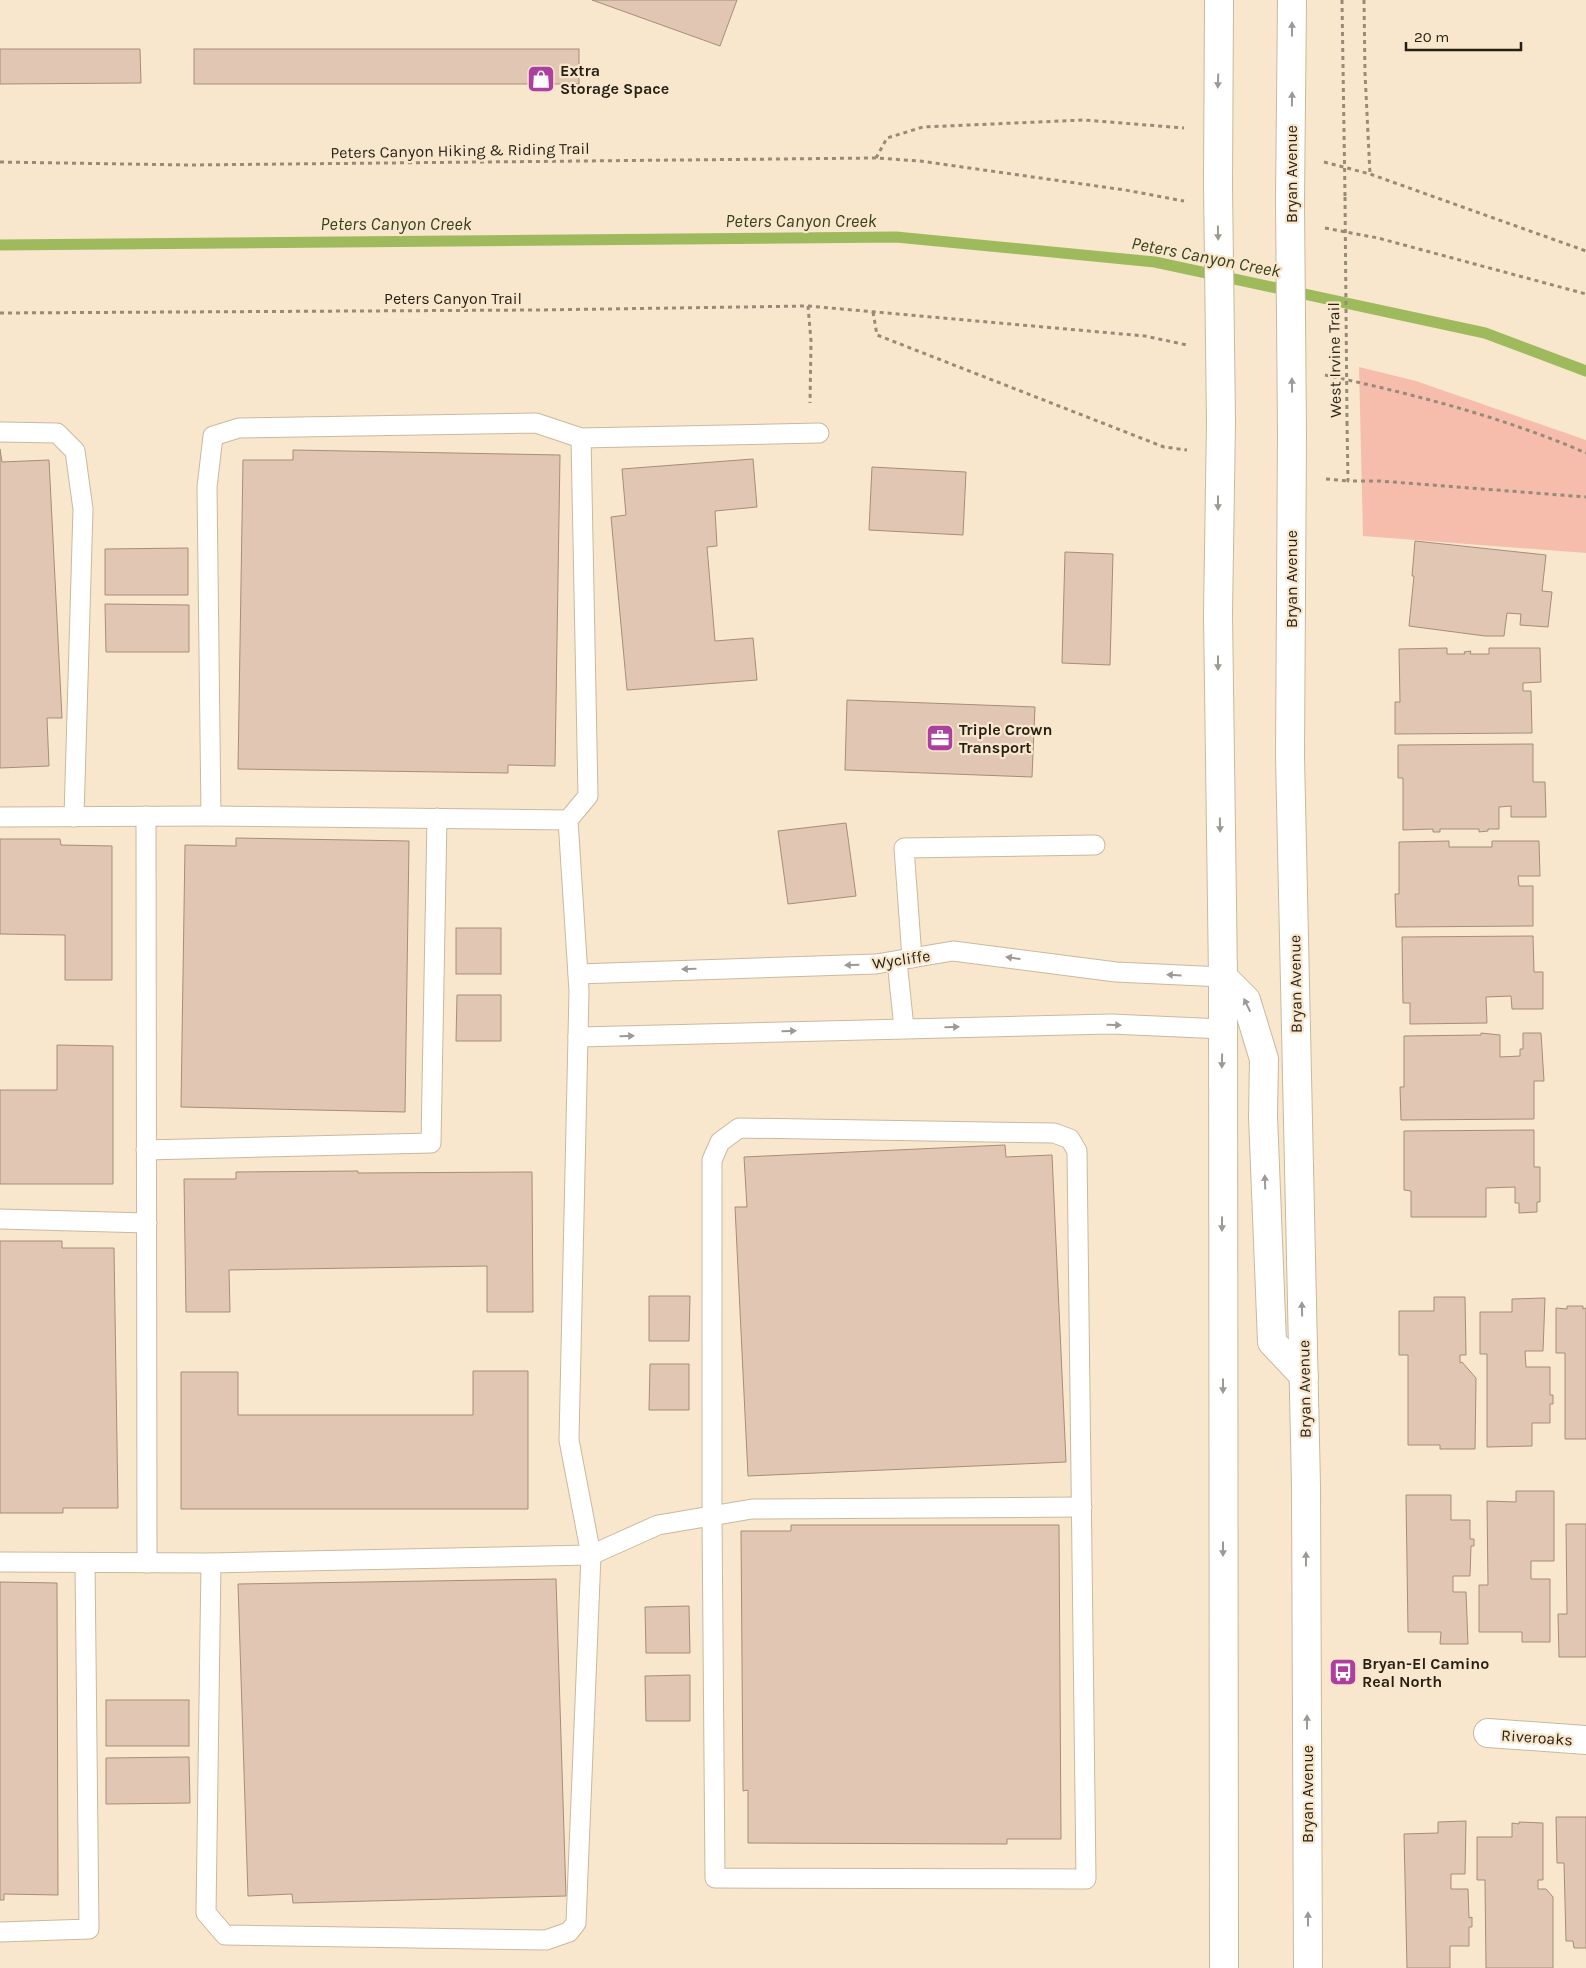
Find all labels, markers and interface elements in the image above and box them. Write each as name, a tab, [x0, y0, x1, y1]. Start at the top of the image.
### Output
scale bar	[1406, 20, 1521, 52]
one-way arrow	[1288, 21, 1296, 37]
text: 20 m	[1414, 28, 1449, 46]
place label: Extra Storage Space	[560, 61, 669, 98]
shop icon: Extra Storage Space	[526, 64, 556, 94]
one-way arrow	[1214, 74, 1222, 90]
one-way arrow	[1288, 91, 1296, 107]
street label: Bryan Avenue	[1282, 125, 1301, 223]
street label: Peters Canyon Hiking & Riding Trail	[330, 139, 590, 162]
water label: Peters Canyon Creek	[725, 210, 877, 232]
water label: Peters Canyon Creek	[320, 213, 472, 235]
one-way arrow	[1214, 226, 1222, 242]
water label: Peters Canyon Creek	[1130, 232, 1283, 282]
street label: Peters Canyon Trail	[384, 289, 522, 308]
street label: West Irvine Trail	[1324, 302, 1345, 418]
one-way arrow	[1288, 377, 1296, 393]
one-way arrow	[1214, 495, 1222, 511]
street label: Bryan Avenue	[1282, 530, 1301, 628]
one-way arrow	[1214, 655, 1222, 671]
place label: Triple Crown Transport	[959, 720, 1052, 757]
office icon: Triple Crown Transport	[925, 723, 955, 753]
one-way arrow	[1216, 818, 1224, 834]
street label: Bryan Avenue	[1285, 935, 1306, 1033]
street label: Wycliffe	[871, 946, 931, 973]
one-way arrow	[1005, 953, 1021, 961]
one-way arrow	[843, 961, 859, 969]
one-way arrow	[681, 966, 697, 974]
one-way arrow	[1166, 970, 1182, 978]
one-way arrow	[1243, 998, 1251, 1013]
one-way arrow	[1107, 1021, 1123, 1029]
one-way arrow	[944, 1023, 960, 1031]
one-way arrow	[782, 1027, 798, 1035]
one-way arrow	[619, 1031, 635, 1039]
one-way arrow	[1218, 1053, 1226, 1069]
one-way arrow	[1261, 1174, 1269, 1190]
one-way arrow	[1218, 1216, 1226, 1232]
one-way arrow	[1298, 1301, 1306, 1317]
street label: Bryan Avenue	[1294, 1340, 1315, 1438]
one-way arrow	[1219, 1378, 1227, 1394]
one-way arrow	[1219, 1541, 1227, 1557]
one-way arrow	[1302, 1551, 1310, 1567]
place label: Bryan-El Camino Real North	[1362, 1654, 1489, 1691]
bus stop icon: Bryan-El Camino Real North	[1328, 1657, 1358, 1687]
one-way arrow	[1303, 1714, 1311, 1730]
street label: Riveroaks	[1501, 1726, 1573, 1749]
street label: Bryan Avenue	[1298, 1745, 1317, 1843]
one-way arrow	[1304, 1911, 1312, 1927]

